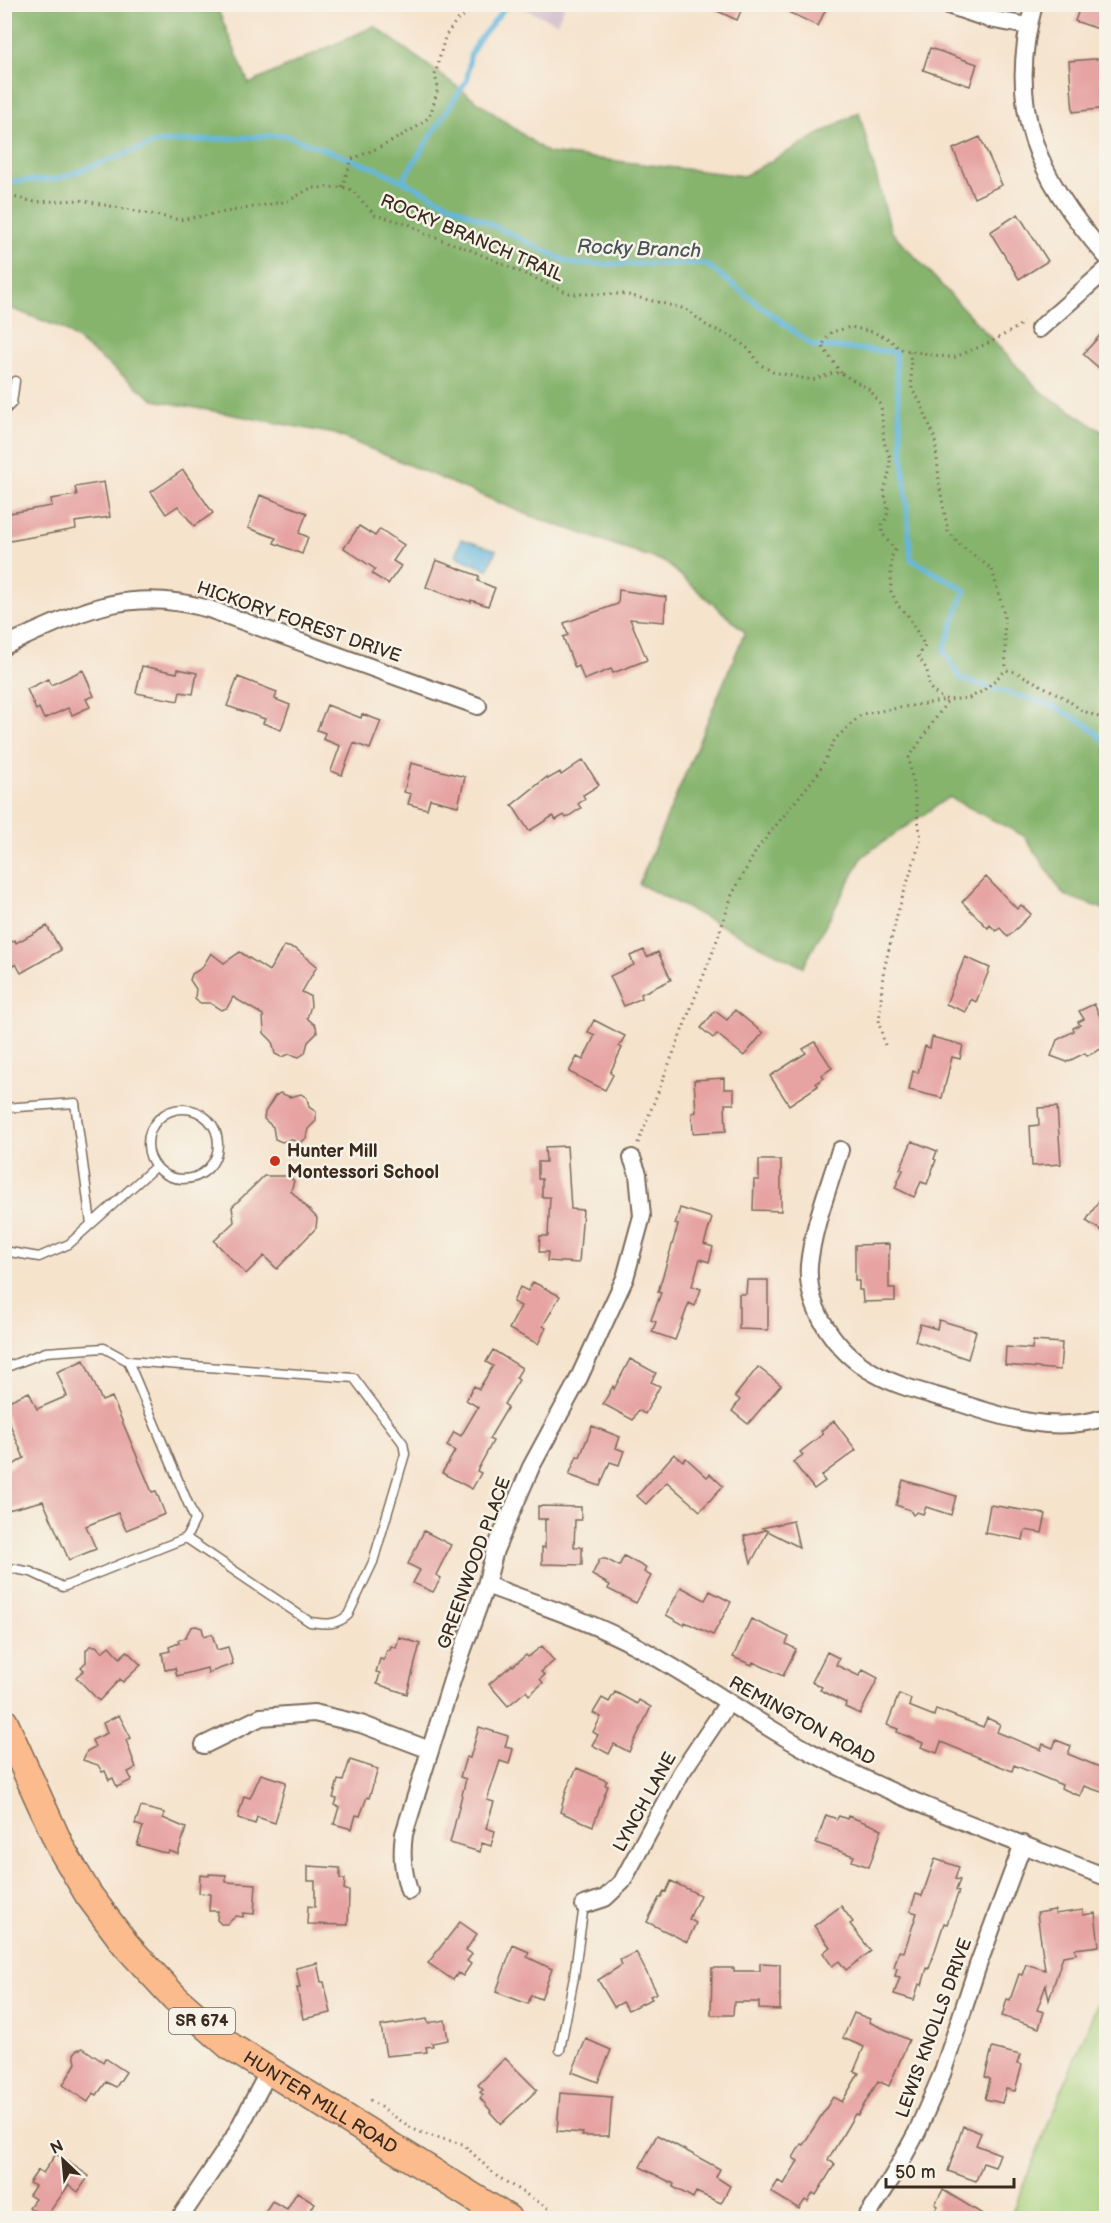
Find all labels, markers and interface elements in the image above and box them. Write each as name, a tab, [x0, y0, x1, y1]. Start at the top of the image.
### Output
street label: ROCKY BRANCH TRAIL	[377, 190, 567, 286]
water label: Rocky Branch	[577, 235, 702, 263]
street label: HICKORY FOREST DRIVE	[194, 577, 404, 667]
place label: Hunter Mill Montessori School	[287, 1141, 439, 1183]
marker: Hunter Mill Montessori School	[268, 1154, 282, 1168]
street label: GREENWOOD PLACE	[433, 1474, 515, 1652]
street label: REMINGTON ROAD	[725, 1672, 879, 1770]
street label: LYNCH LANE	[609, 1749, 681, 1855]
street label: LEWIS KNOLLS DRIVE	[892, 1935, 976, 2121]
road number: SR 674	[169, 2008, 235, 2034]
street label: HUNTER MILL ROAD	[240, 2047, 401, 2158]
north arrow	[33, 2130, 93, 2190]
text: N	[48, 2137, 67, 2159]
scale bar	[886, 2151, 1014, 2189]
text: 50 m	[895, 2162, 936, 2183]

